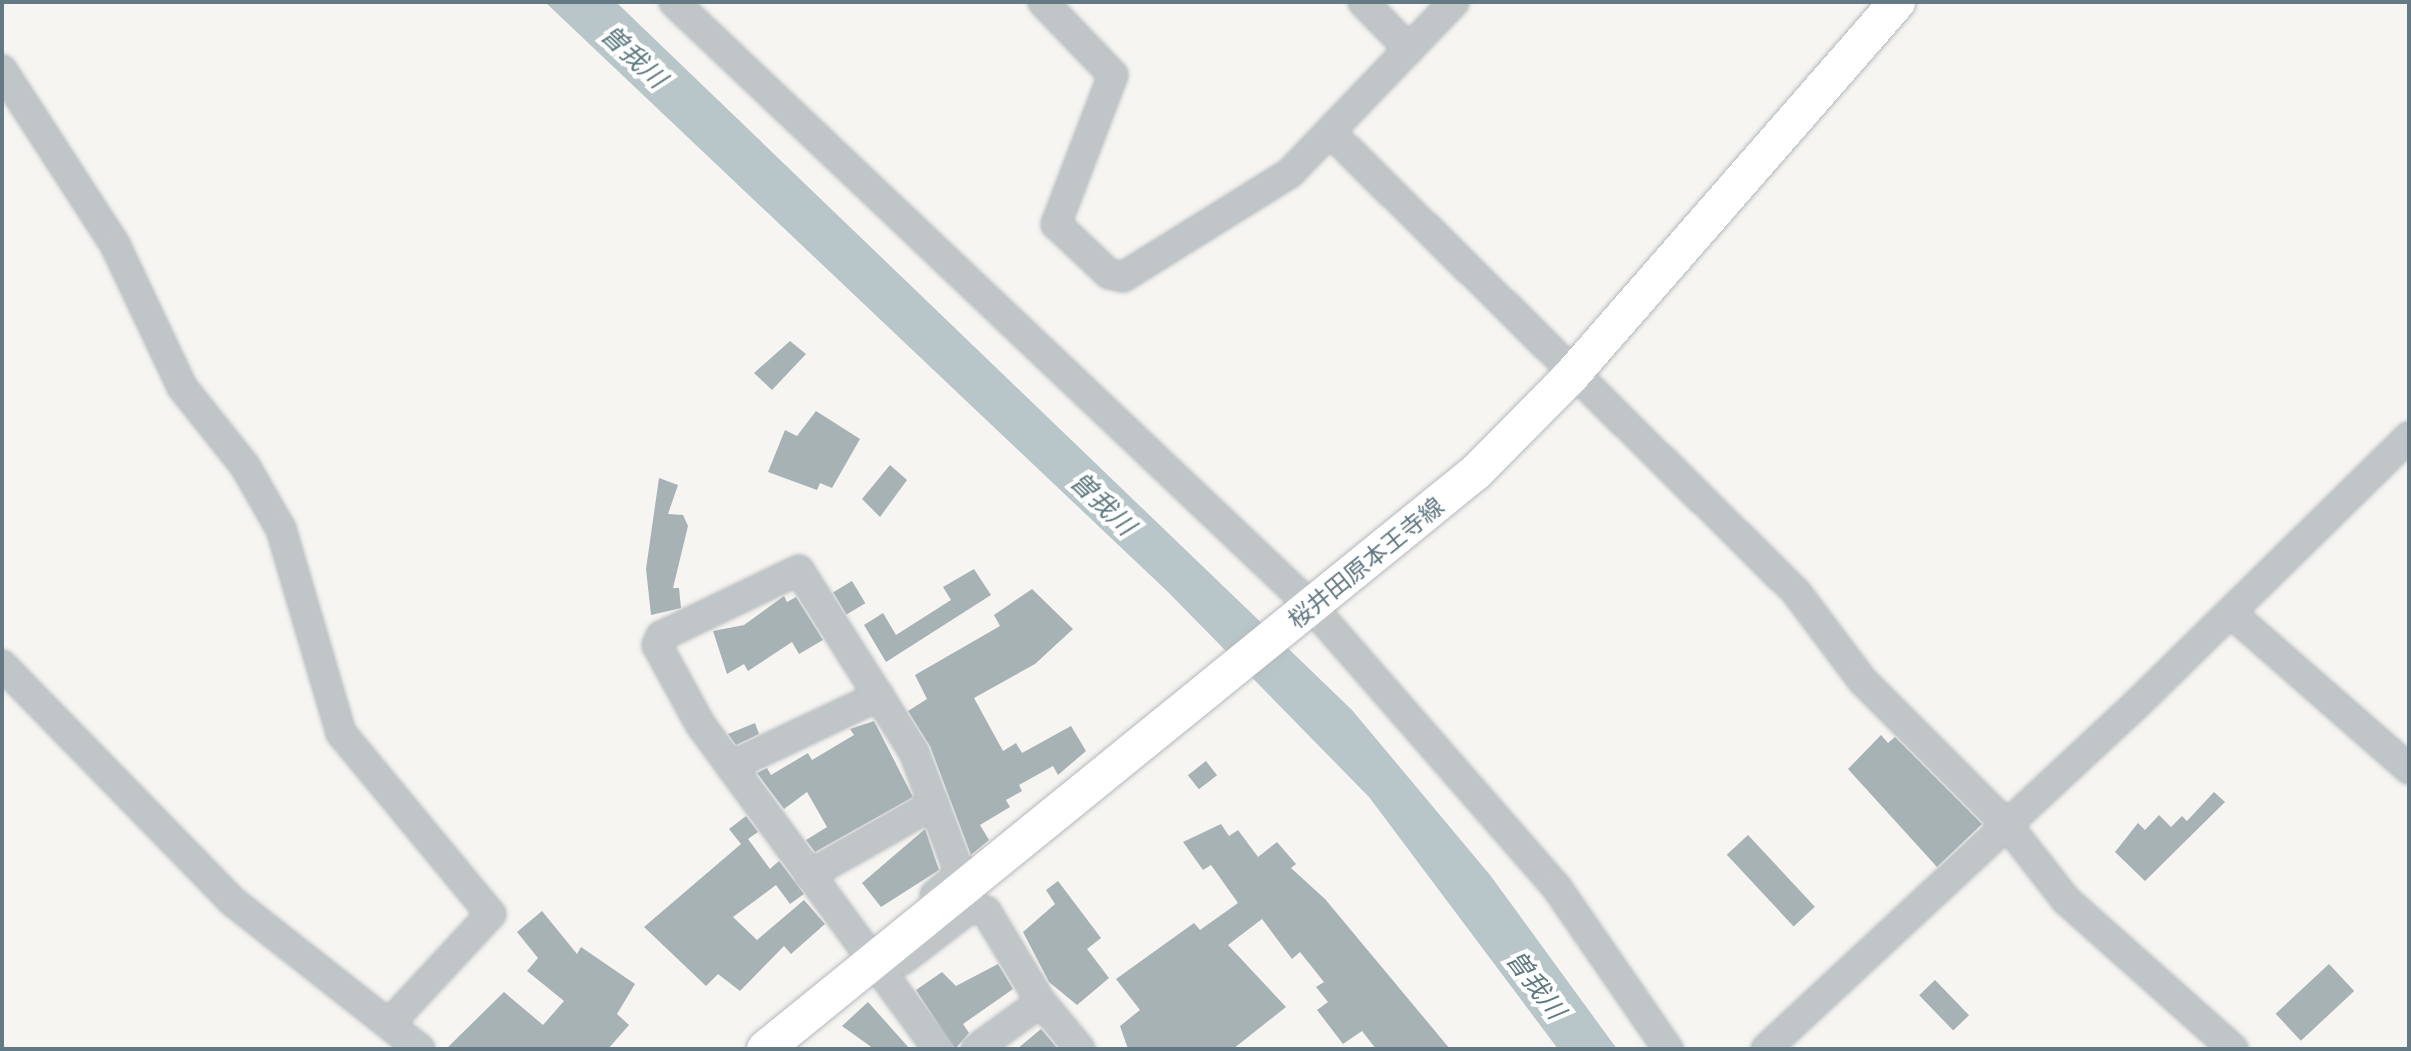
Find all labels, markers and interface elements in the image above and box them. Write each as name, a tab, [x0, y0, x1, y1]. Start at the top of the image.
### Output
water label: 曽我川	[594, 19, 672, 95]
water label: 曽我川	[1063, 466, 1141, 542]
street label: 桜井田原本王寺線	[1282, 491, 1450, 635]
water label: 曽我川	[1499, 944, 1571, 1026]

